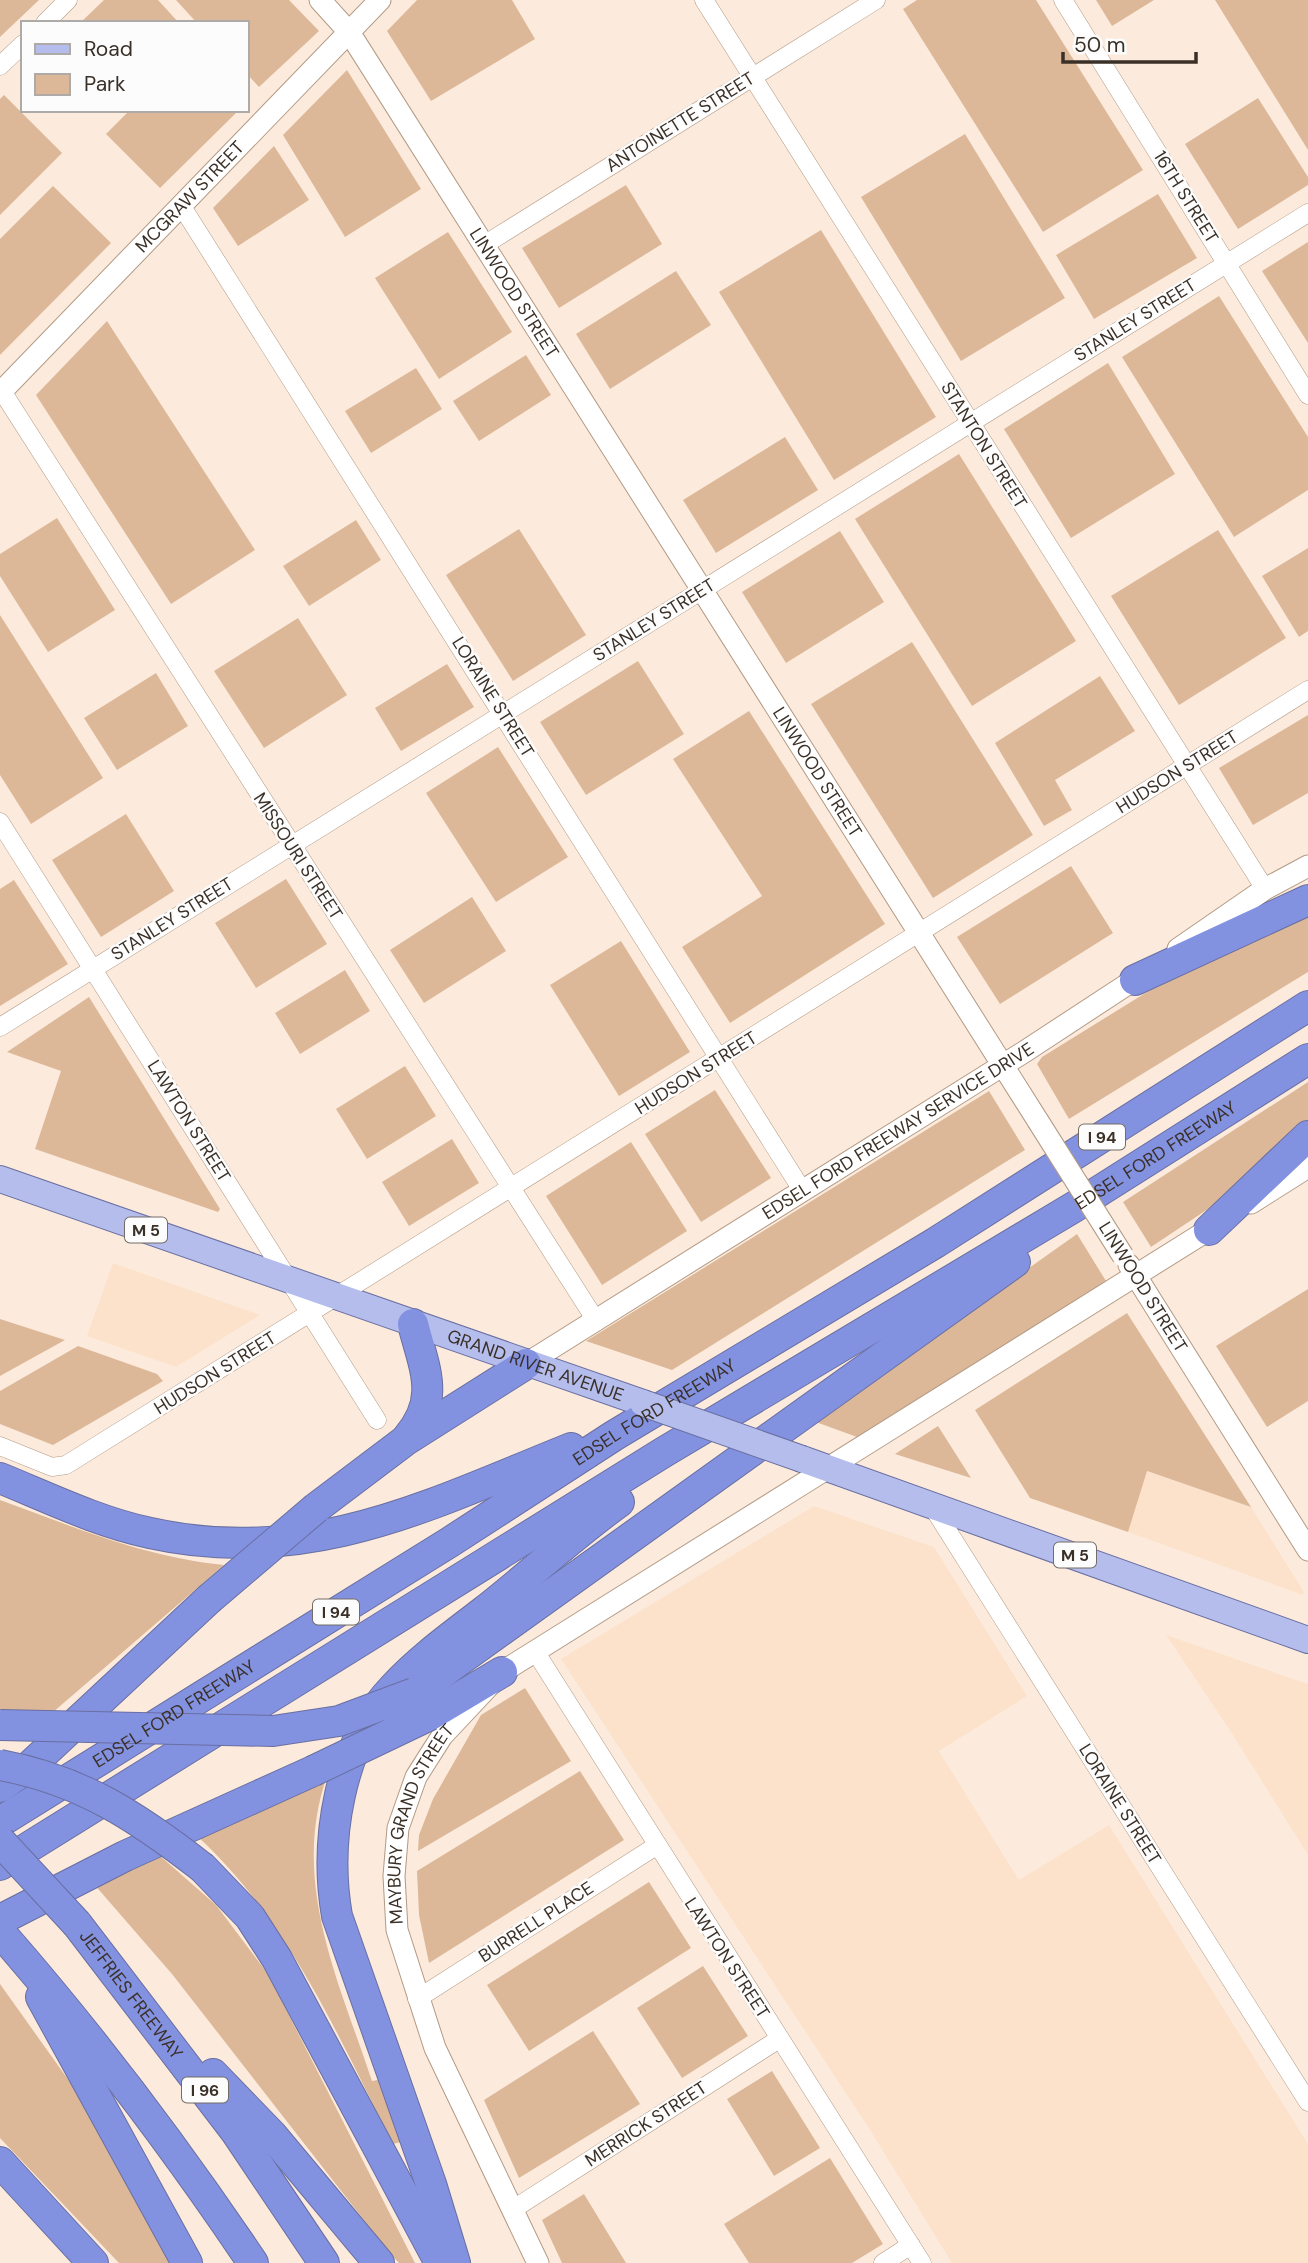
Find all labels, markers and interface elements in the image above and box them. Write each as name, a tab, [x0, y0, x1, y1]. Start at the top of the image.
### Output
legend	[21, 21, 248, 112]
scale bar	[1063, 21, 1196, 65]
text: 50 m	[1074, 31, 1125, 59]
text: Road	[84, 35, 133, 63]
street label: ANTOINETTE STREET	[601, 66, 759, 178]
text: Park	[84, 70, 126, 98]
street label: MCGRAW STREET	[130, 136, 249, 258]
street label: 16TH STREET	[1148, 146, 1224, 248]
street label: LINWOOD STREET	[464, 223, 564, 363]
street label: STANLEY STREET	[1070, 273, 1200, 367]
street label: STANTON STREET	[935, 377, 1033, 513]
street label: STANLEY STREET	[589, 573, 719, 667]
street label: LORAINE STREET	[446, 632, 540, 762]
street label: LINWOOD STREET	[767, 702, 867, 842]
street label: HUDSON STREET	[1112, 725, 1242, 819]
street label: MISSOURI STREET	[248, 788, 348, 924]
street label: STANLEY STREET	[107, 872, 237, 966]
street label: HUDSON STREET	[631, 1026, 761, 1120]
street label: EDSEL FORD FREEWAY SERVICE DRIVE	[758, 1037, 1038, 1225]
street label: LAWTON STREET	[142, 1055, 236, 1187]
street label: EDSEL FORD FREEWAY	[1070, 1095, 1241, 1216]
road number: I 94	[1079, 1124, 1125, 1149]
street label: LINWOOD STREET	[1093, 1217, 1193, 1357]
road number: M 5	[125, 1218, 167, 1242]
street label: GRAND RIVER AVENUE	[444, 1324, 627, 1407]
street label: HUDSON STREET	[150, 1326, 280, 1420]
street label: EDSEL FORD FREEWAY	[568, 1353, 741, 1471]
road number: M 5	[1054, 1542, 1096, 1568]
road number: I 94	[313, 1600, 359, 1624]
street label: EDSEL FORD FREEWAY	[88, 1654, 260, 1773]
street label: MAYBURY GRAND STREET	[382, 1719, 459, 1925]
street label: LORAINE STREET	[1073, 1739, 1167, 1869]
street label: BURRELL PLACE	[474, 1876, 598, 1968]
street label: LAWTON STREET	[679, 1893, 775, 2023]
street label: JEFFRIES FREEWAY	[74, 1925, 189, 2065]
street label: MERRICK STREET	[581, 2076, 711, 2172]
road number: I 96	[182, 2078, 228, 2102]

